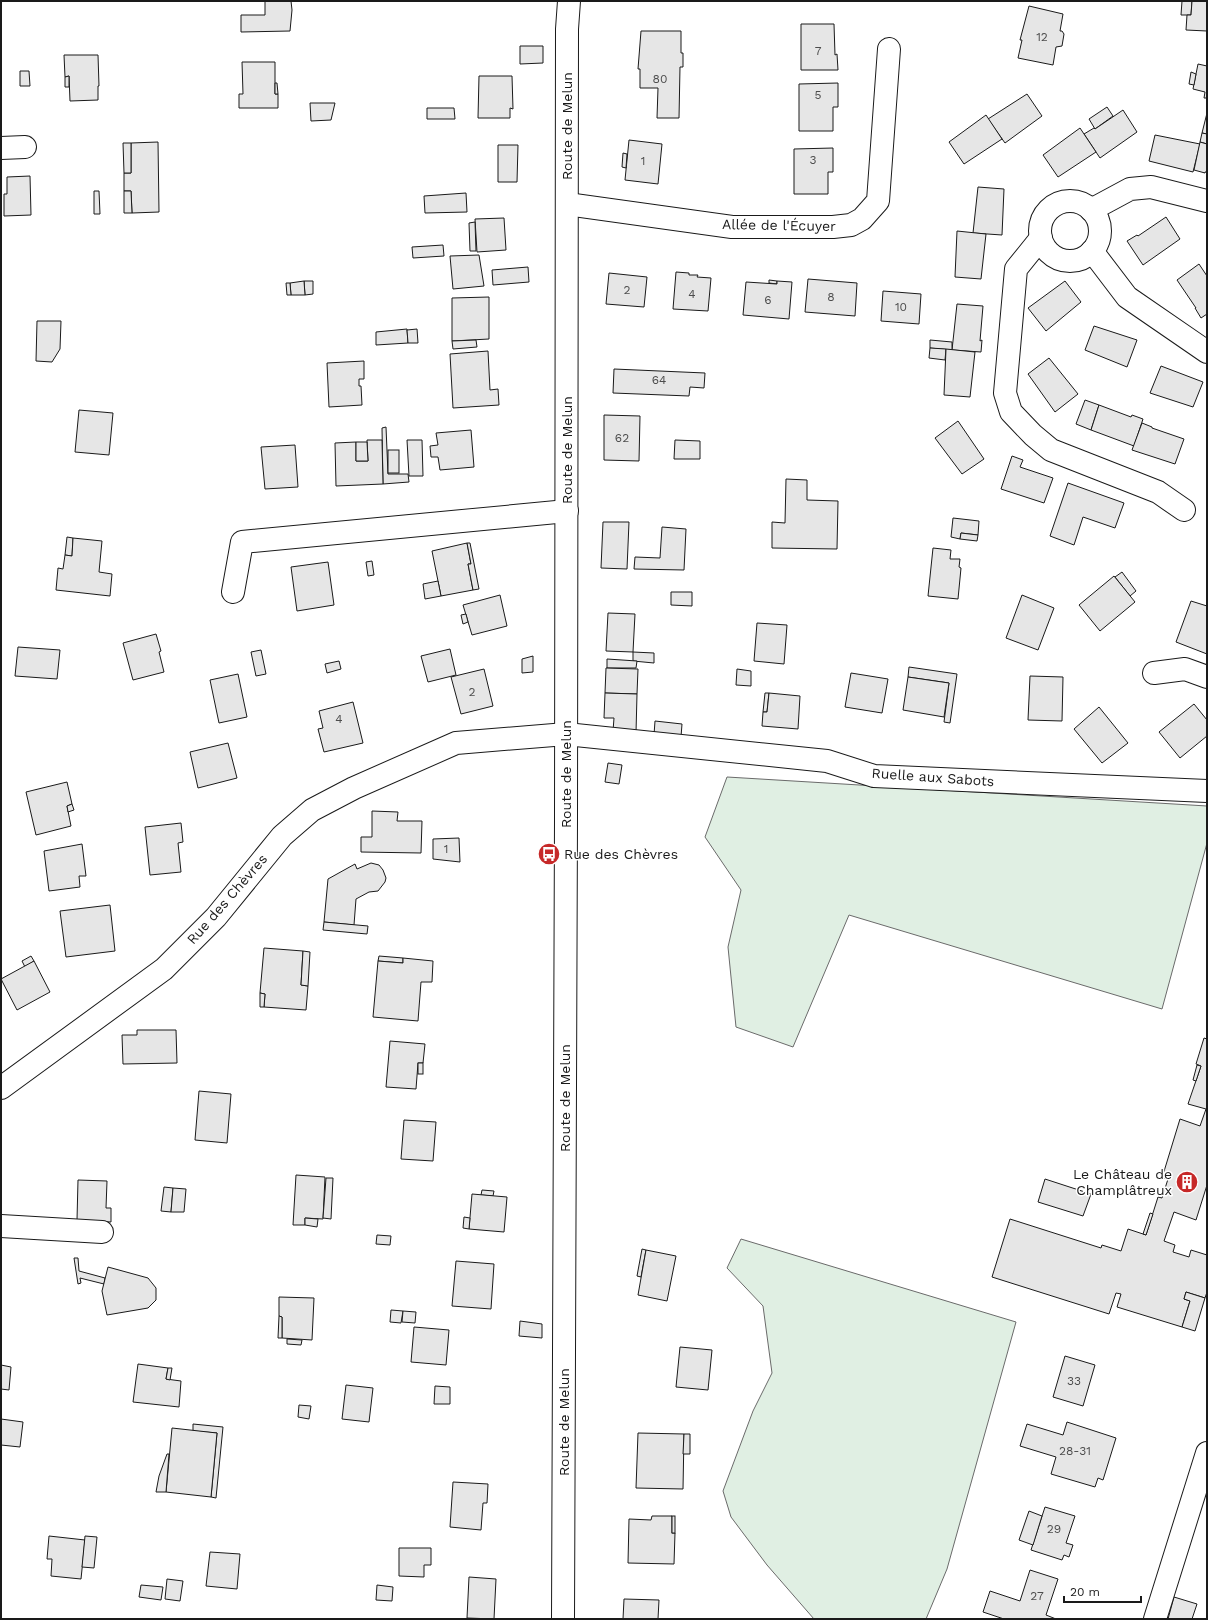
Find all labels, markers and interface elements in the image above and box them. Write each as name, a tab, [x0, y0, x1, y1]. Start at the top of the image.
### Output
house number: 12	[1036, 30, 1048, 44]
house number: 7	[815, 44, 822, 58]
street label: Route de Melun	[559, 72, 575, 180]
house number: 80	[653, 72, 667, 86]
house number: 5	[815, 88, 822, 102]
house number: 3	[810, 153, 817, 167]
house number: 1	[641, 154, 645, 168]
street label: Allée de l'Écuyer	[722, 216, 836, 234]
house number: 2	[624, 283, 631, 297]
house number: 4	[688, 287, 696, 301]
house number: 8	[827, 290, 835, 304]
house number: 6	[764, 293, 772, 307]
house number: 10	[895, 300, 907, 314]
house number: 64	[652, 373, 666, 387]
street label: Route de Melun	[559, 396, 575, 504]
house number: 62	[615, 431, 629, 445]
house number: 2	[469, 685, 476, 699]
house number: 4	[335, 712, 343, 726]
street label: Route de Melun	[558, 720, 574, 828]
street label: Ruelle aux Sabots	[871, 765, 995, 789]
bus stop icon: Rue des Chèvres	[536, 841, 562, 867]
house number: 1	[444, 842, 448, 856]
place label: Rue des Chèvres	[564, 846, 678, 862]
street label: Rue des Chèvres	[184, 851, 270, 947]
street label: Route de Melun	[557, 1044, 573, 1152]
place label: Le Château de Champlâtreux	[1073, 1166, 1172, 1198]
building icon: Le Château de Champlâtreux	[1174, 1169, 1200, 1195]
street label: Route de Melun	[556, 1368, 572, 1476]
house number: 33	[1067, 1374, 1081, 1388]
house number: 28-31	[1059, 1444, 1091, 1458]
house number: 29	[1047, 1522, 1061, 1536]
scale bar	[1064, 1578, 1141, 1604]
text: 20 m	[1070, 1585, 1100, 1599]
house number: 27	[1030, 1589, 1044, 1603]

